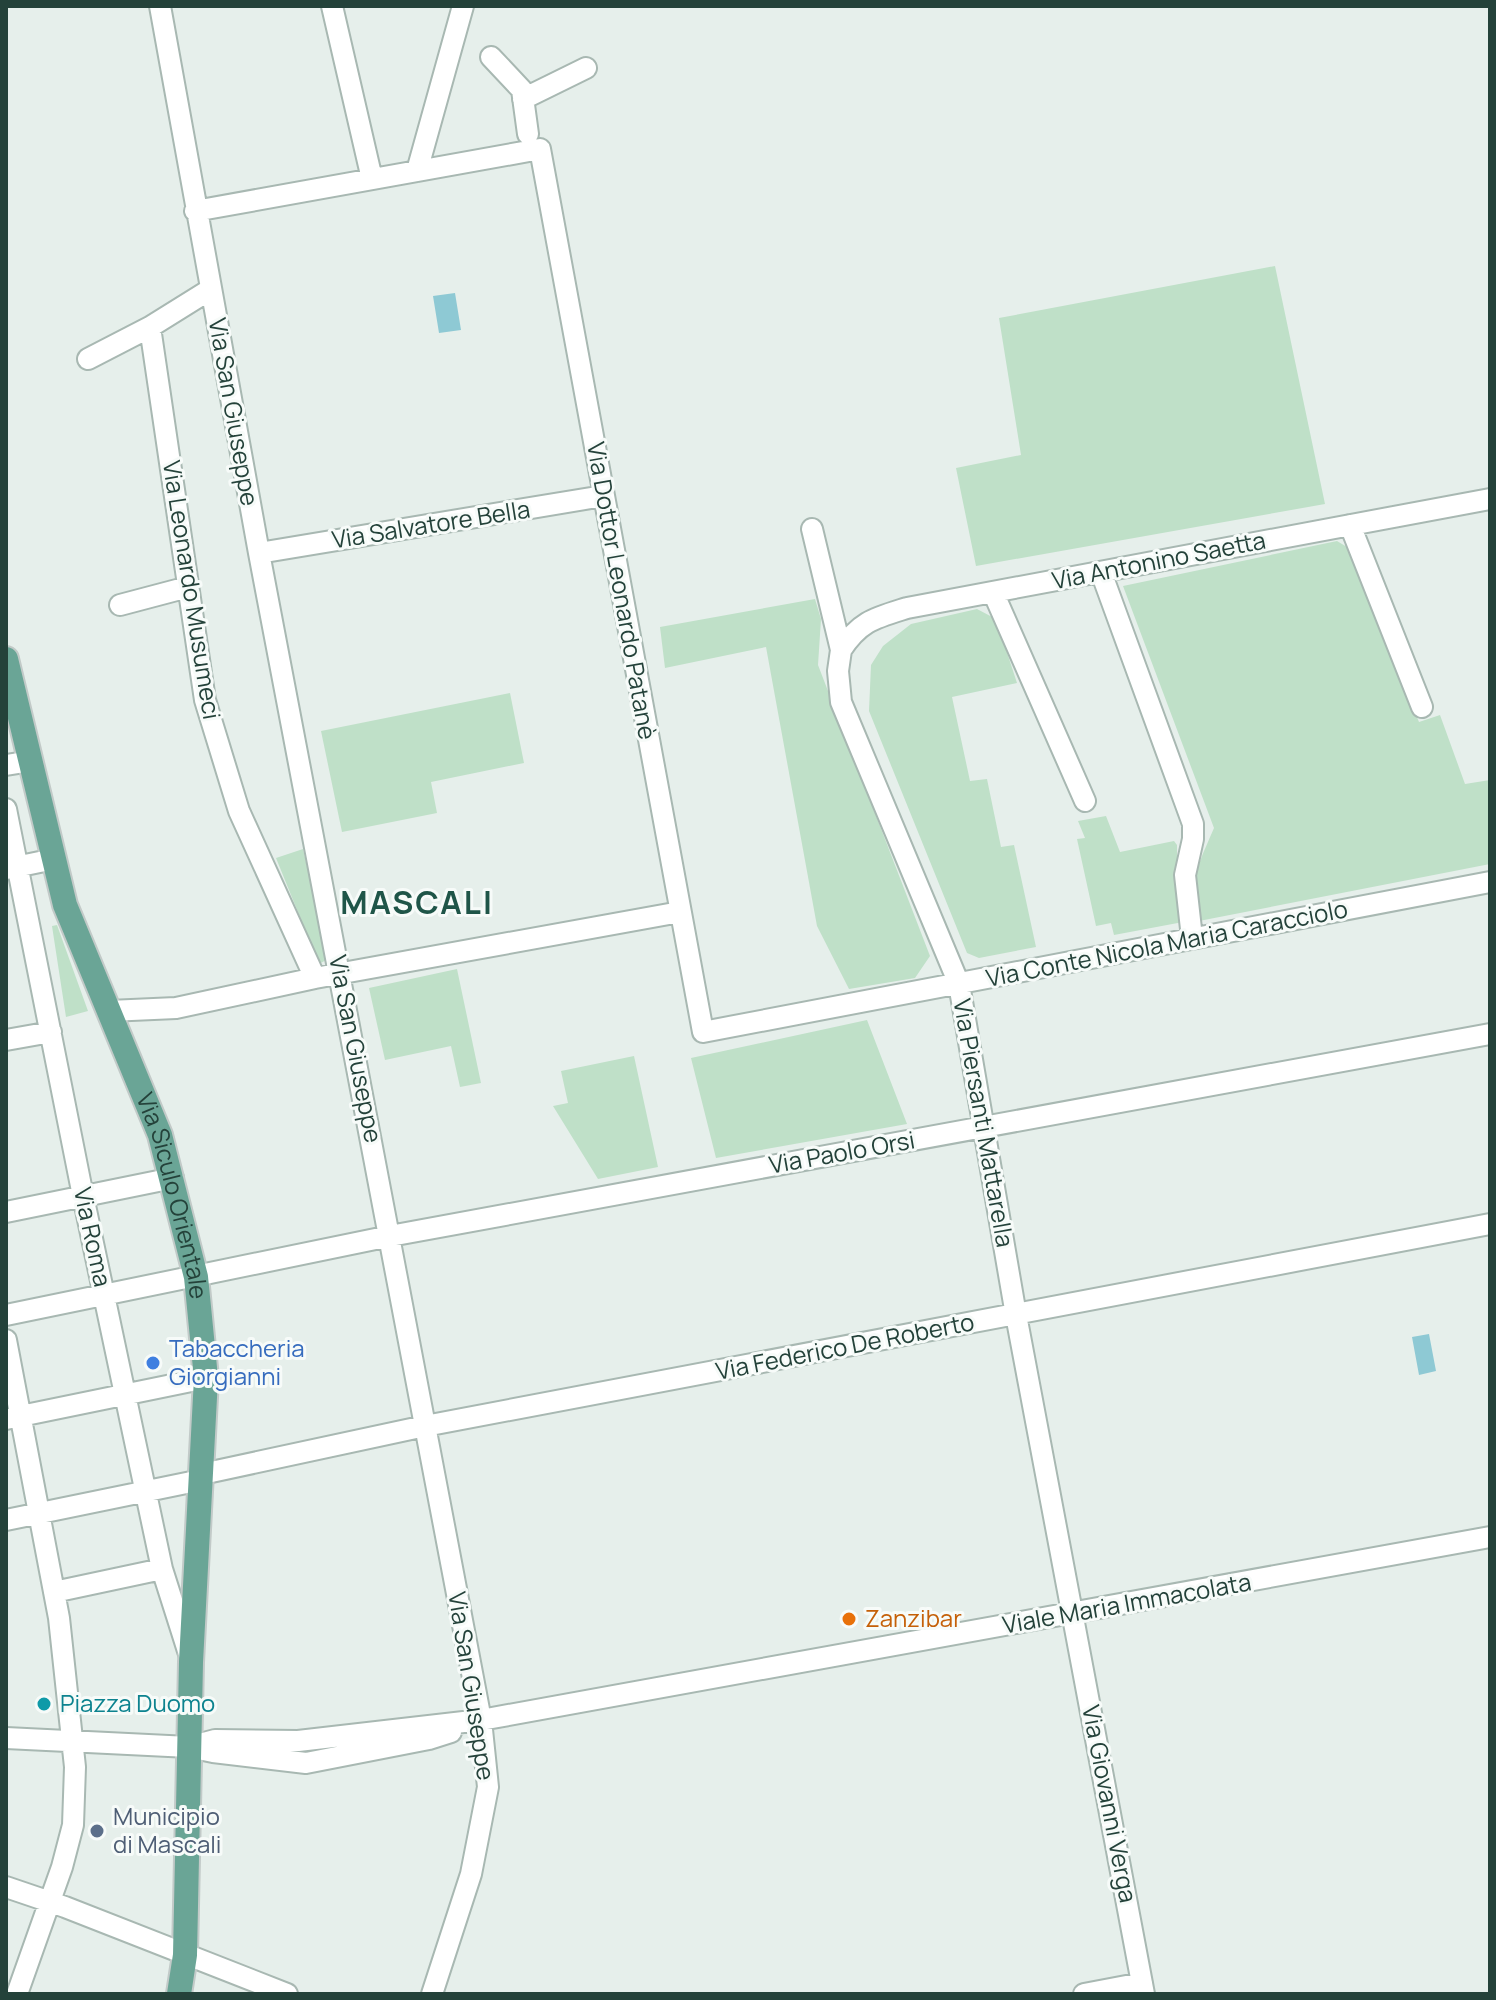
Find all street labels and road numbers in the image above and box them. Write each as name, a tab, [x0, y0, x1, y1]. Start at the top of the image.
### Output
street label: Via San Giuseppe	[202, 315, 267, 508]
street label: Via Dottor Leonardo Patanè	[580, 439, 665, 742]
street label: Via Leonardo Musumeci	[156, 458, 229, 722]
street label: Via Salvatore Bella	[329, 492, 532, 555]
street label: Via Antonino Saetta	[1049, 523, 1268, 596]
street label: Via Conte Nicola Maria Caracciolo	[983, 891, 1350, 994]
street label: Via San Giuseppe	[322, 952, 391, 1145]
street label: Via Piersanti Mattarella	[946, 996, 1023, 1250]
street label: Via Siculo Orientale	[129, 1087, 216, 1300]
street label: Via Paolo Orsi	[766, 1122, 917, 1181]
street label: Via Roma	[67, 1184, 120, 1289]
street label: Via Federico De Roberto	[713, 1304, 977, 1387]
street label: Viale Maria Immacolata	[1000, 1564, 1254, 1641]
street label: Via San Giuseppe	[441, 1589, 504, 1782]
street label: Via Giovanni Verga	[1075, 1702, 1146, 1905]

